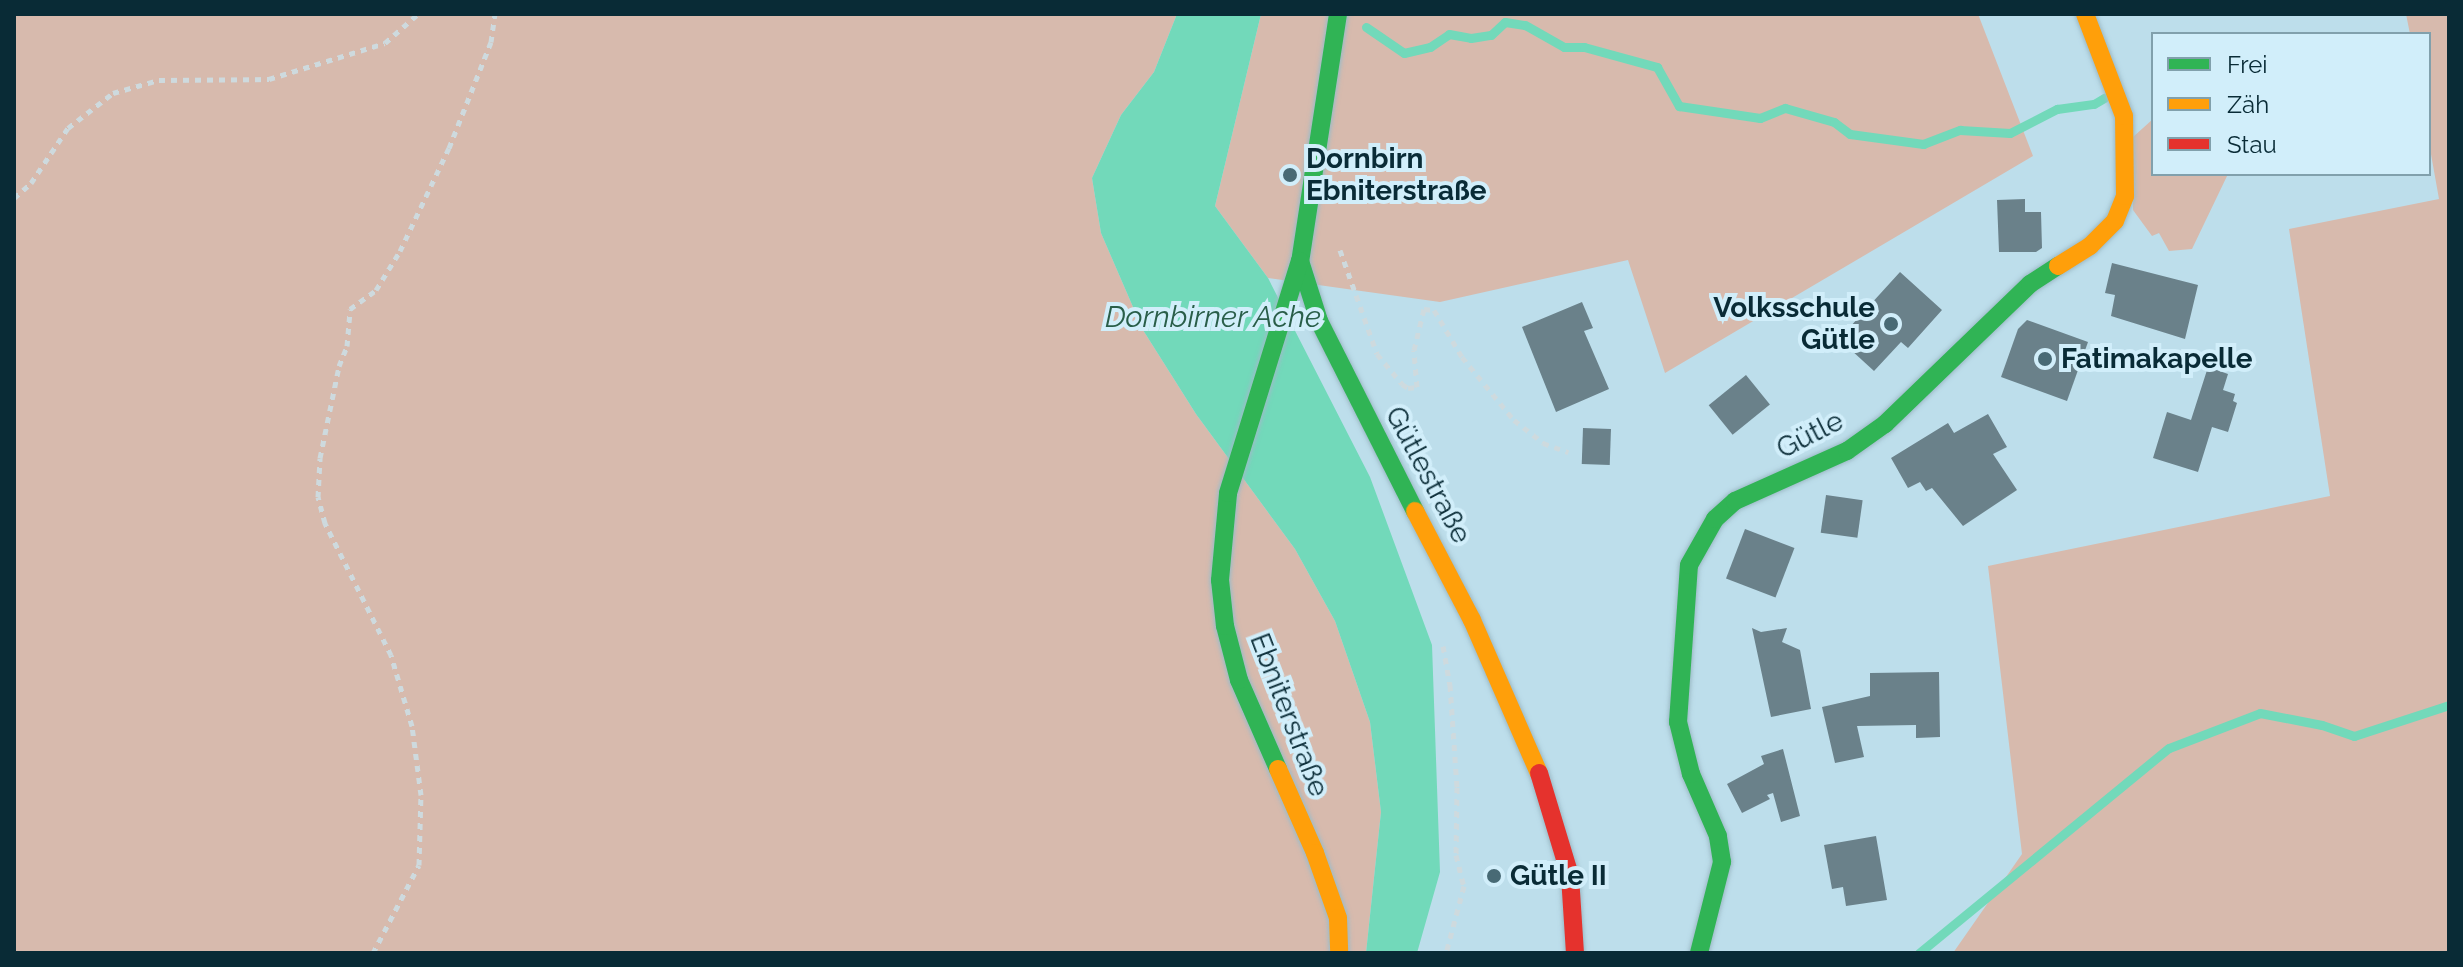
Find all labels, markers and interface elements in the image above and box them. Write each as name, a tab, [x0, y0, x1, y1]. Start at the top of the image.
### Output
legend	[2151, 32, 2431, 176]
text: Frei	[2227, 50, 2268, 79]
text: Zäh	[2227, 90, 2269, 119]
text: Stau	[2227, 130, 2277, 159]
place label: Dornbirn Ebniterstraße	[1306, 142, 1487, 208]
marker: Dornbirn Ebniterstraße	[1281, 166, 1299, 184]
place label: Volksschule Gütle	[1713, 291, 1875, 357]
water label: Dornbirner Ache	[1104, 299, 1322, 335]
marker: Volksschule Gütle	[1882, 315, 1900, 333]
place label: Fatimakapelle	[2061, 342, 2252, 376]
marker: Fatimakapelle	[2036, 350, 2054, 368]
street label: Gütlestraße	[1378, 401, 1478, 549]
street label: Gütle	[1771, 404, 1849, 466]
street label: Ebniterstraße	[1243, 629, 1335, 801]
place label: Gütle II	[1510, 859, 1607, 893]
marker: Gütle II	[1485, 867, 1503, 885]

